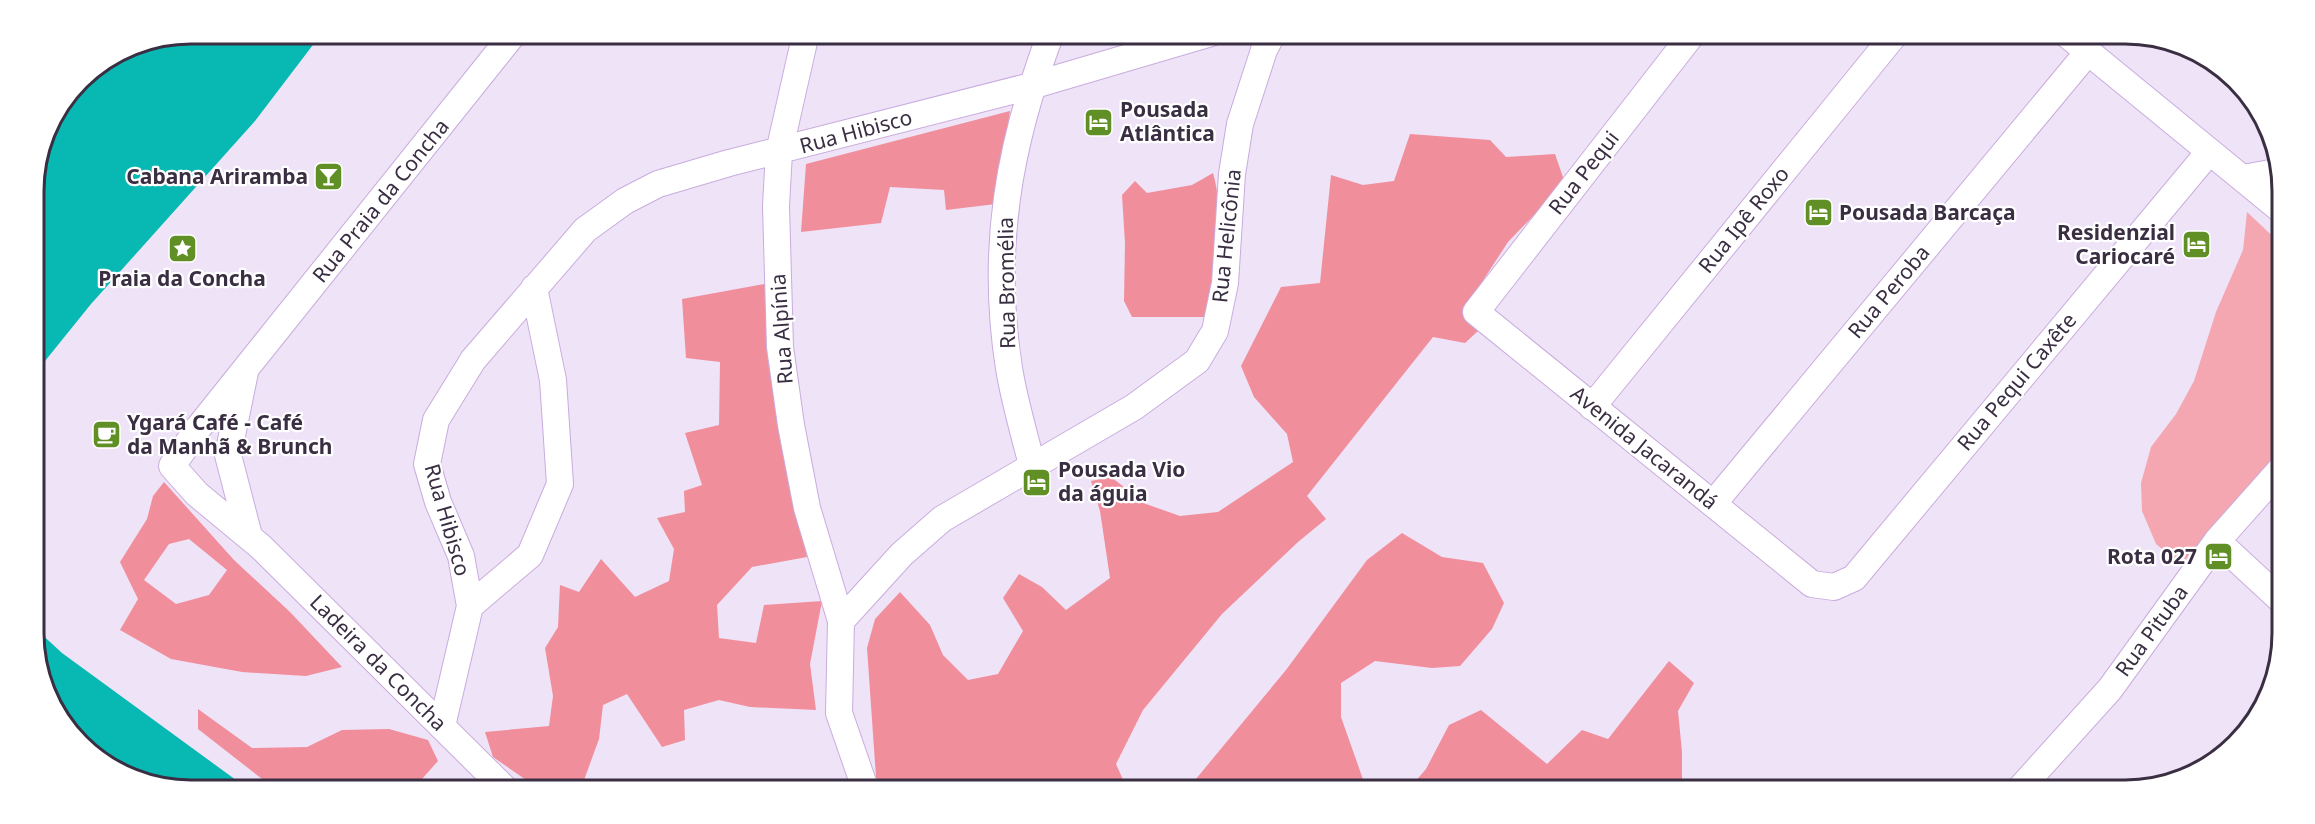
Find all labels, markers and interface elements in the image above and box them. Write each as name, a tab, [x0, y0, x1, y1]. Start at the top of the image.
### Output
place label: Pousada Atlântica	[1120, 95, 1215, 147]
street label: Rua Hibisco	[796, 103, 915, 159]
hotel icon: Pousada Atlântica	[1083, 106, 1115, 138]
street label: Rua Praia da Concha	[306, 113, 455, 288]
street label: Rua Pequi	[1542, 125, 1625, 220]
street label: Rua Ipê Roxo	[1692, 160, 1795, 278]
bar icon: Cabana Ariramba	[313, 161, 345, 193]
place label: Cabana Ariramba	[126, 162, 308, 190]
street label: Rua Helicônia	[1205, 168, 1247, 304]
hotel icon: Pousada Barcaça	[1802, 197, 1834, 229]
place label: Pousada Barcaça	[1839, 198, 2016, 226]
street label: Rua Bromélia	[991, 217, 1021, 349]
place label: Residenzial Cariocaré	[2057, 218, 2175, 270]
hotel icon: Residenzial Cariocaré	[2180, 229, 2212, 261]
place icon: Praia da Concha	[166, 232, 198, 264]
street label: Rua Peroba	[1841, 239, 1935, 344]
place label: Praia da Concha	[98, 264, 266, 292]
street label: Rua Alpínia	[763, 273, 799, 385]
street label: Rua Pequi Caxête	[1950, 307, 2082, 456]
street label: Avenida Jacarandá	[1565, 379, 1724, 515]
place label: Ygará Café - Café da Manhã & Brunch	[127, 408, 332, 460]
cafe icon: Ygará Café - Café da Manhã & Brunch	[90, 419, 122, 451]
place label: Pousada Vio da águia	[1058, 455, 1185, 507]
street label: Rua Hibisco	[419, 460, 477, 579]
hotel icon: Pousada Vio da águia	[1021, 466, 1053, 498]
hotel icon: Rota 027	[2202, 541, 2234, 573]
place label: Rota 027	[2107, 542, 2197, 570]
street label: Rua Pituba	[2109, 579, 2194, 682]
street label: Ladeira da Concha	[304, 588, 453, 737]

